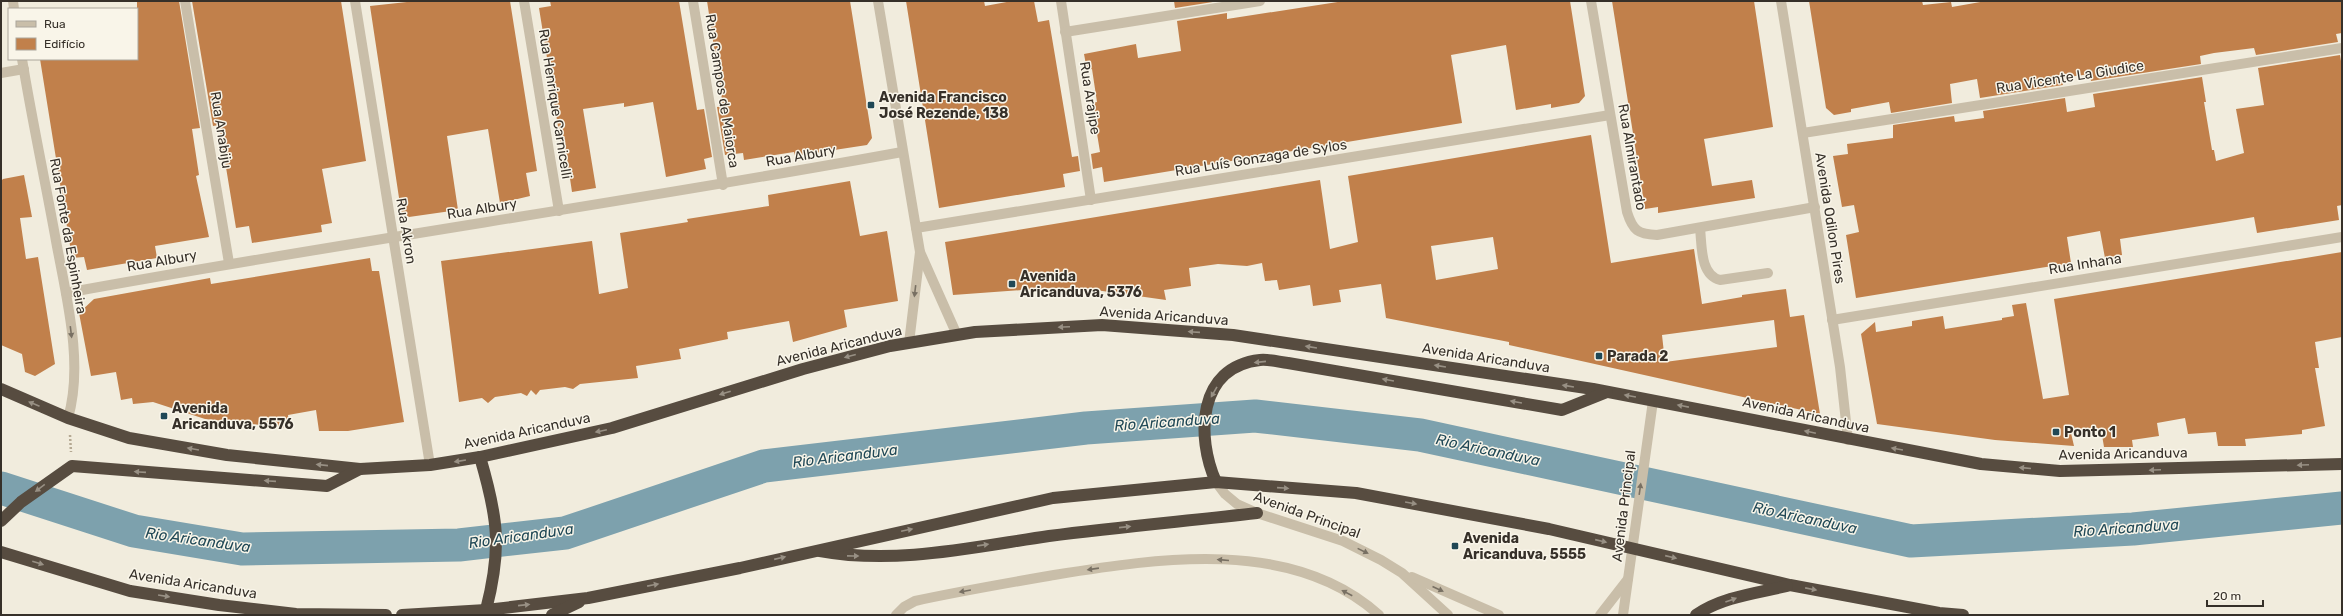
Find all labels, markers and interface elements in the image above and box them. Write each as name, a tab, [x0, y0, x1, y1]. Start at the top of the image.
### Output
legend	[8, 8, 138, 60]
street label: Rua Campos de Maiorca	[701, 13, 743, 169]
text: Rua	[44, 17, 66, 31]
street label: Rua Henrique Carnicelli	[535, 28, 575, 180]
text: Edifício	[44, 37, 85, 51]
street label: Rua Vicente La Giudice	[1995, 57, 2145, 97]
street label: Rua Arajipe	[1076, 60, 1104, 136]
place label: Avenida Francisco José Rezende, 138	[879, 89, 1009, 122]
street label: Rua Anabiju	[207, 90, 235, 170]
marker: Avenida Francisco José Rezende, 138	[866, 100, 876, 110]
street label: Rua Almirantado	[1614, 102, 1650, 212]
street label: Rua Luís Gonzaga de Sylos	[1174, 136, 1348, 180]
street label: Rua Albury	[765, 141, 838, 171]
street label: Avenida Odilon Pires	[1811, 151, 1849, 285]
street label: Rua Fonte da Espinheira	[46, 157, 90, 315]
street label: Rua Albury	[446, 195, 519, 223]
street label: Rua Akron	[392, 197, 420, 265]
street label: Rua Albury	[126, 246, 199, 276]
street label: Rua Inhana	[2047, 250, 2123, 278]
place label: Avenida Aricanduva, 5376	[1020, 268, 1142, 301]
marker: Avenida Aricanduva, 5376	[1007, 279, 1017, 289]
one-way arrow	[912, 285, 919, 297]
street label: Avenida Aricanduva	[1099, 303, 1229, 329]
street label: Avenida Aricanduva	[774, 322, 904, 370]
one-way arrow	[1058, 324, 1070, 331]
one-way arrow	[67, 325, 74, 338]
one-way arrow	[1188, 329, 1200, 336]
street label: Avenida Aricanduva	[1421, 339, 1551, 377]
one-way arrow	[1305, 344, 1317, 350]
place label: Parada 2	[1607, 348, 1668, 365]
marker: Parada 2	[1594, 351, 1604, 361]
one-way arrow	[844, 353, 856, 359]
one-way arrow	[1253, 358, 1266, 365]
one-way arrow	[1434, 363, 1446, 369]
one-way arrow	[1382, 377, 1394, 383]
one-way arrow	[1562, 382, 1575, 388]
one-way arrow	[1210, 386, 1217, 398]
one-way arrow	[719, 390, 731, 396]
one-way arrow	[1624, 393, 1636, 399]
street label: Avenida Aricanduva	[1741, 393, 1871, 437]
one-way arrow	[1510, 399, 1522, 405]
place label: Avenida Aricanduva, 5576	[172, 400, 294, 433]
one-way arrow	[29, 401, 40, 407]
one-way arrow	[1677, 403, 1689, 409]
street label: Avenida Aricanduva	[462, 409, 592, 453]
water label: Rio Aricanduva	[1113, 409, 1221, 435]
marker: Avenida Aricanduva, 5576	[159, 411, 169, 421]
place label: Ponto 1	[2064, 424, 2116, 441]
marker: Ponto 1	[2051, 427, 2061, 437]
one-way arrow	[595, 428, 607, 434]
one-way arrow	[1804, 428, 1816, 434]
water label: Rio Aricanduva	[1434, 430, 1542, 470]
water label: Rio Aricanduva	[791, 441, 899, 471]
street label: Avenida Aricanduva	[2058, 444, 2188, 464]
one-way arrow	[187, 446, 199, 452]
one-way arrow	[1890, 446, 1903, 452]
street label: Avenida Principal	[1609, 449, 1639, 563]
one-way arrow	[454, 458, 466, 464]
one-way arrow	[316, 462, 328, 468]
one-way arrow	[2296, 462, 2309, 468]
one-way arrow	[2019, 465, 2031, 471]
one-way arrow	[2149, 466, 2161, 473]
one-way arrow	[134, 468, 146, 475]
one-way arrow	[264, 478, 276, 485]
one-way arrow	[1637, 483, 1643, 495]
one-way arrow	[34, 484, 45, 492]
one-way arrow	[1277, 484, 1289, 491]
street label: Avenida Principal	[1251, 488, 1363, 542]
water label: Rio Aricanduva	[1751, 498, 1859, 538]
one-way arrow	[1405, 501, 1418, 507]
water label: Rio Aricanduva	[2072, 515, 2180, 541]
water label: Rio Aricanduva	[467, 520, 575, 552]
water label: Rio Aricanduva	[144, 524, 252, 556]
one-way arrow	[1119, 524, 1131, 531]
one-way arrow	[901, 526, 913, 532]
place label: Avenida Aricanduva, 5555	[1463, 530, 1586, 563]
one-way arrow	[1594, 538, 1607, 544]
marker: Avenida Aricanduva, 5555	[1450, 541, 1460, 551]
one-way arrow	[976, 542, 989, 548]
one-way arrow	[1357, 548, 1369, 554]
one-way arrow	[847, 552, 859, 559]
one-way arrow	[1665, 554, 1677, 560]
one-way arrow	[774, 555, 786, 561]
one-way arrow	[1217, 556, 1229, 563]
one-way arrow	[33, 560, 45, 566]
street label: Avenida Aricanduva	[128, 565, 258, 603]
one-way arrow	[1087, 566, 1100, 572]
one-way arrow	[647, 582, 659, 588]
scale bar	[2207, 582, 2263, 608]
one-way arrow	[1433, 586, 1444, 592]
one-way arrow	[1805, 586, 1817, 592]
one-way arrow	[959, 588, 971, 594]
one-way arrow	[1341, 589, 1353, 596]
text: 20 m	[2213, 589, 2241, 603]
one-way arrow	[158, 593, 170, 599]
one-way arrow	[1726, 596, 1738, 602]
one-way arrow	[518, 602, 530, 608]

